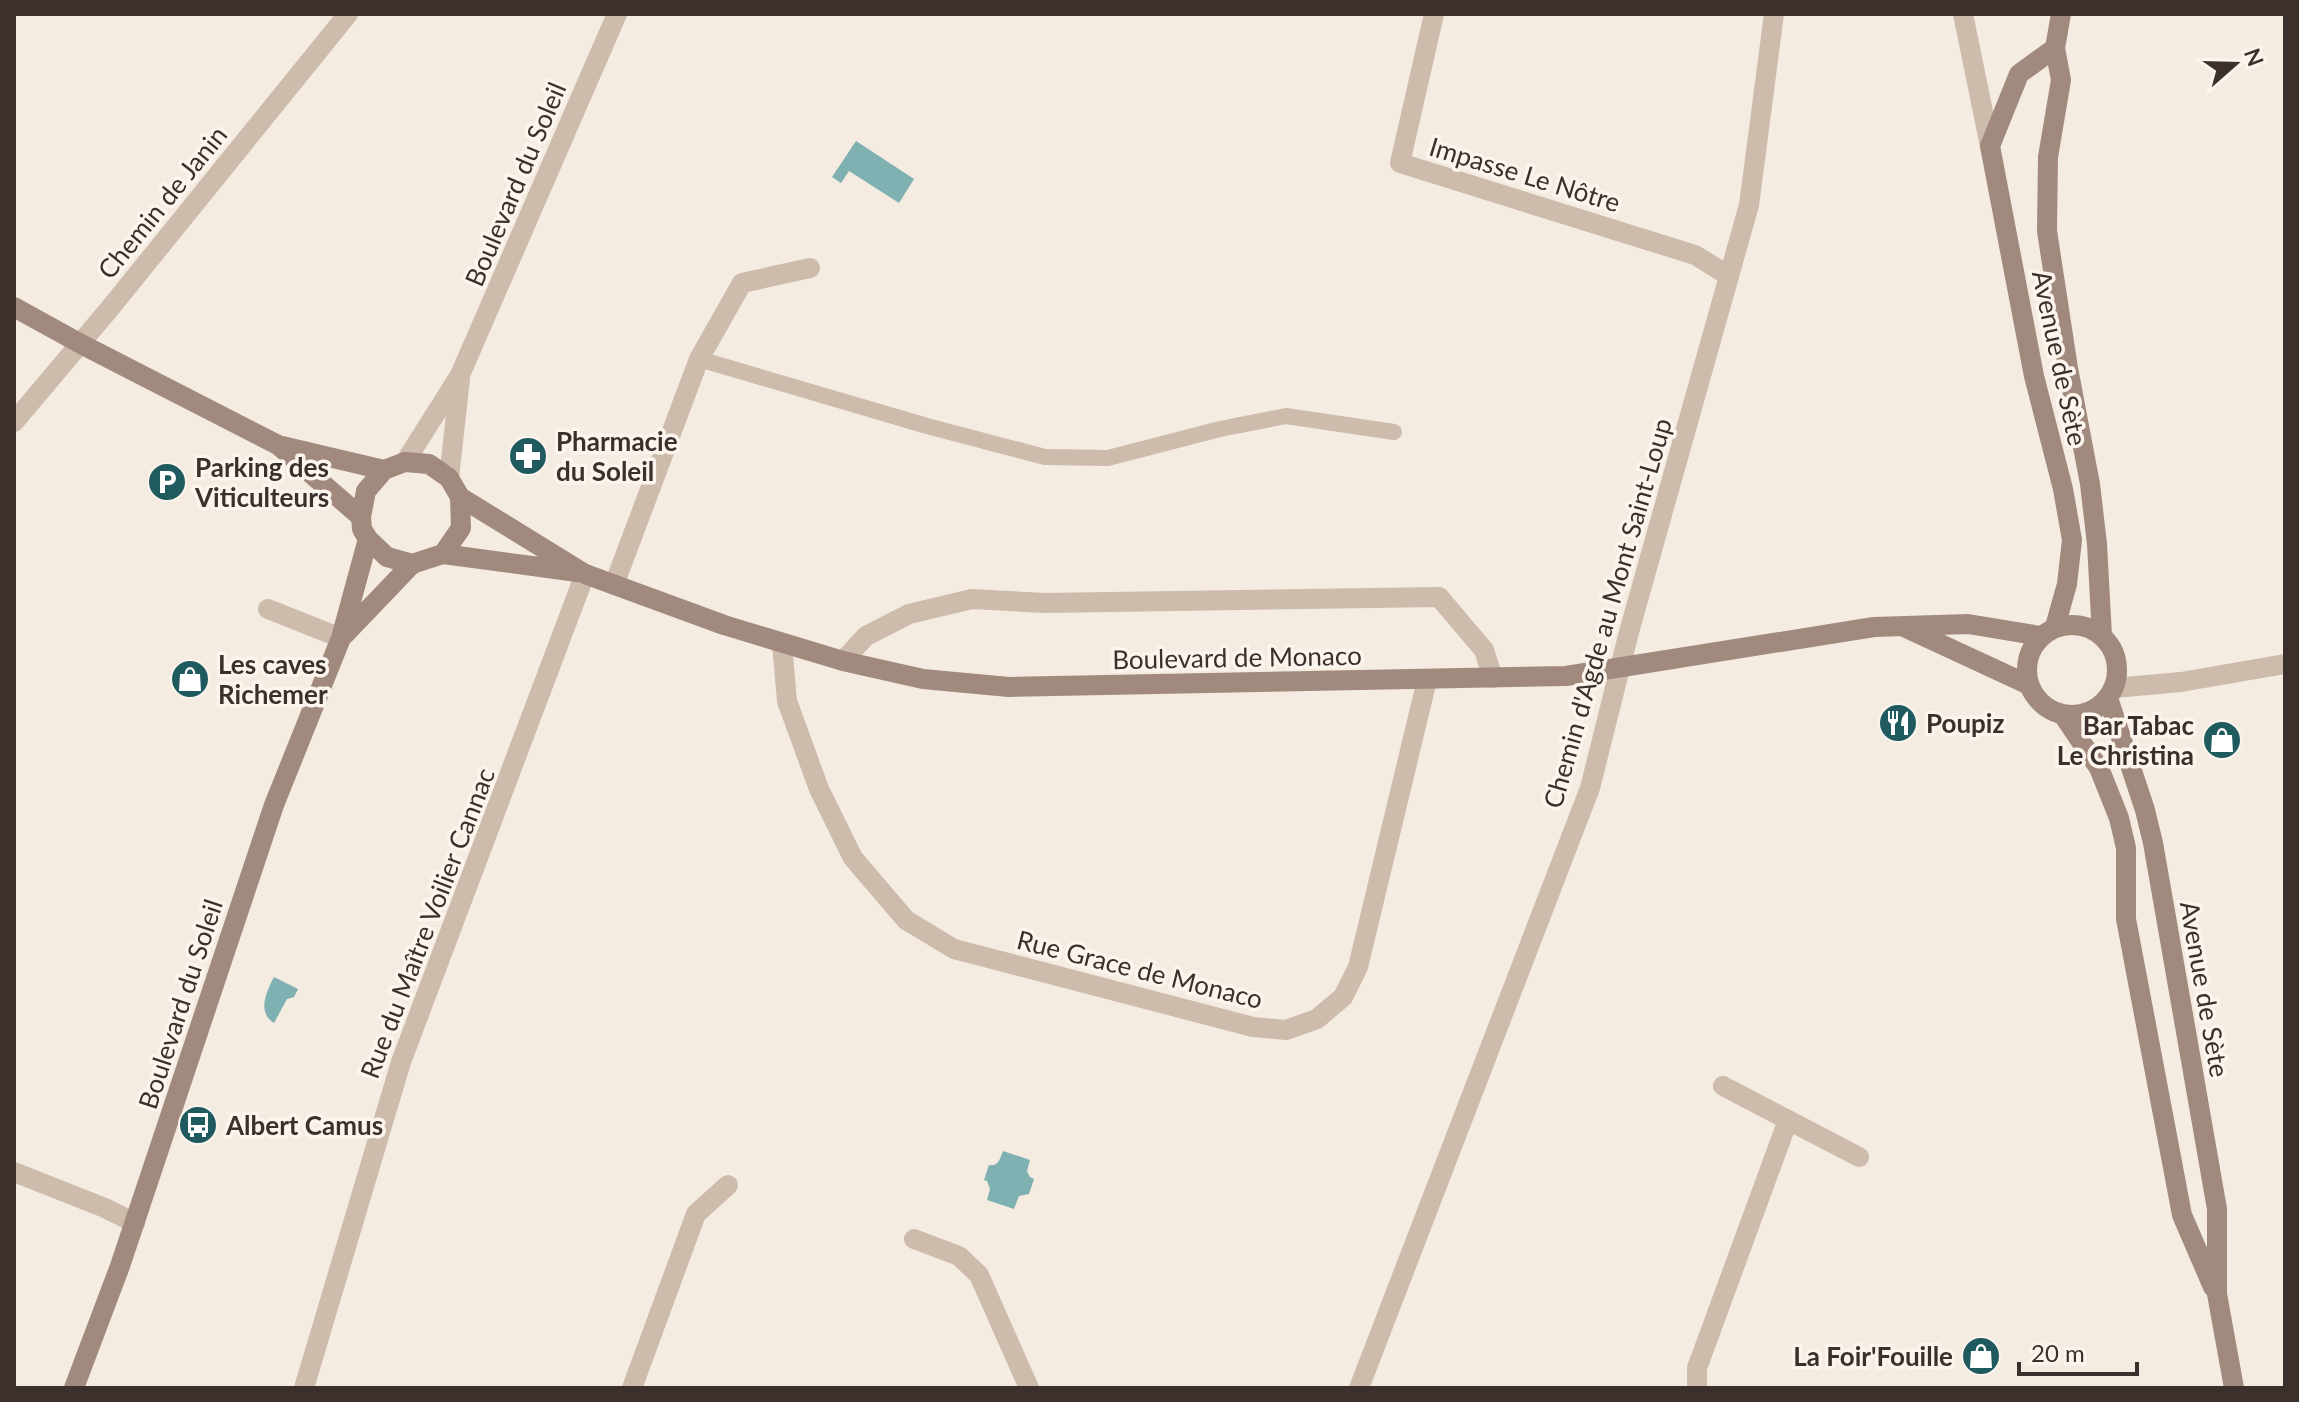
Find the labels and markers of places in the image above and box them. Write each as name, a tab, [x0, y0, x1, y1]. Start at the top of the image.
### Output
place label: Pharmacie du Soleil	[556, 425, 678, 487]
pharmacy icon: Pharmacie du Soleil	[507, 435, 549, 477]
place label: Parking des Viticulteurs	[194, 451, 329, 513]
parking icon: Parking des Viticulteurs	[146, 461, 188, 503]
place label: Les caves Richemer	[218, 648, 328, 710]
shop icon: Les caves Richemer	[169, 658, 211, 700]
restaurant icon: Poupiz	[1877, 702, 1919, 744]
place label: Poupiz	[1926, 707, 2004, 739]
place label: Bar Tabac Le Christina	[2057, 709, 2194, 771]
shop icon: Bar Tabac Le Christina	[2201, 719, 2243, 761]
bus stop icon: Albert Camus	[177, 1104, 219, 1146]
place label: Albert Camus	[225, 1109, 383, 1141]
shop icon: La Foir'Fouille	[1960, 1335, 2002, 1377]
place label: La Foir'Fouille	[1793, 1340, 1953, 1372]

